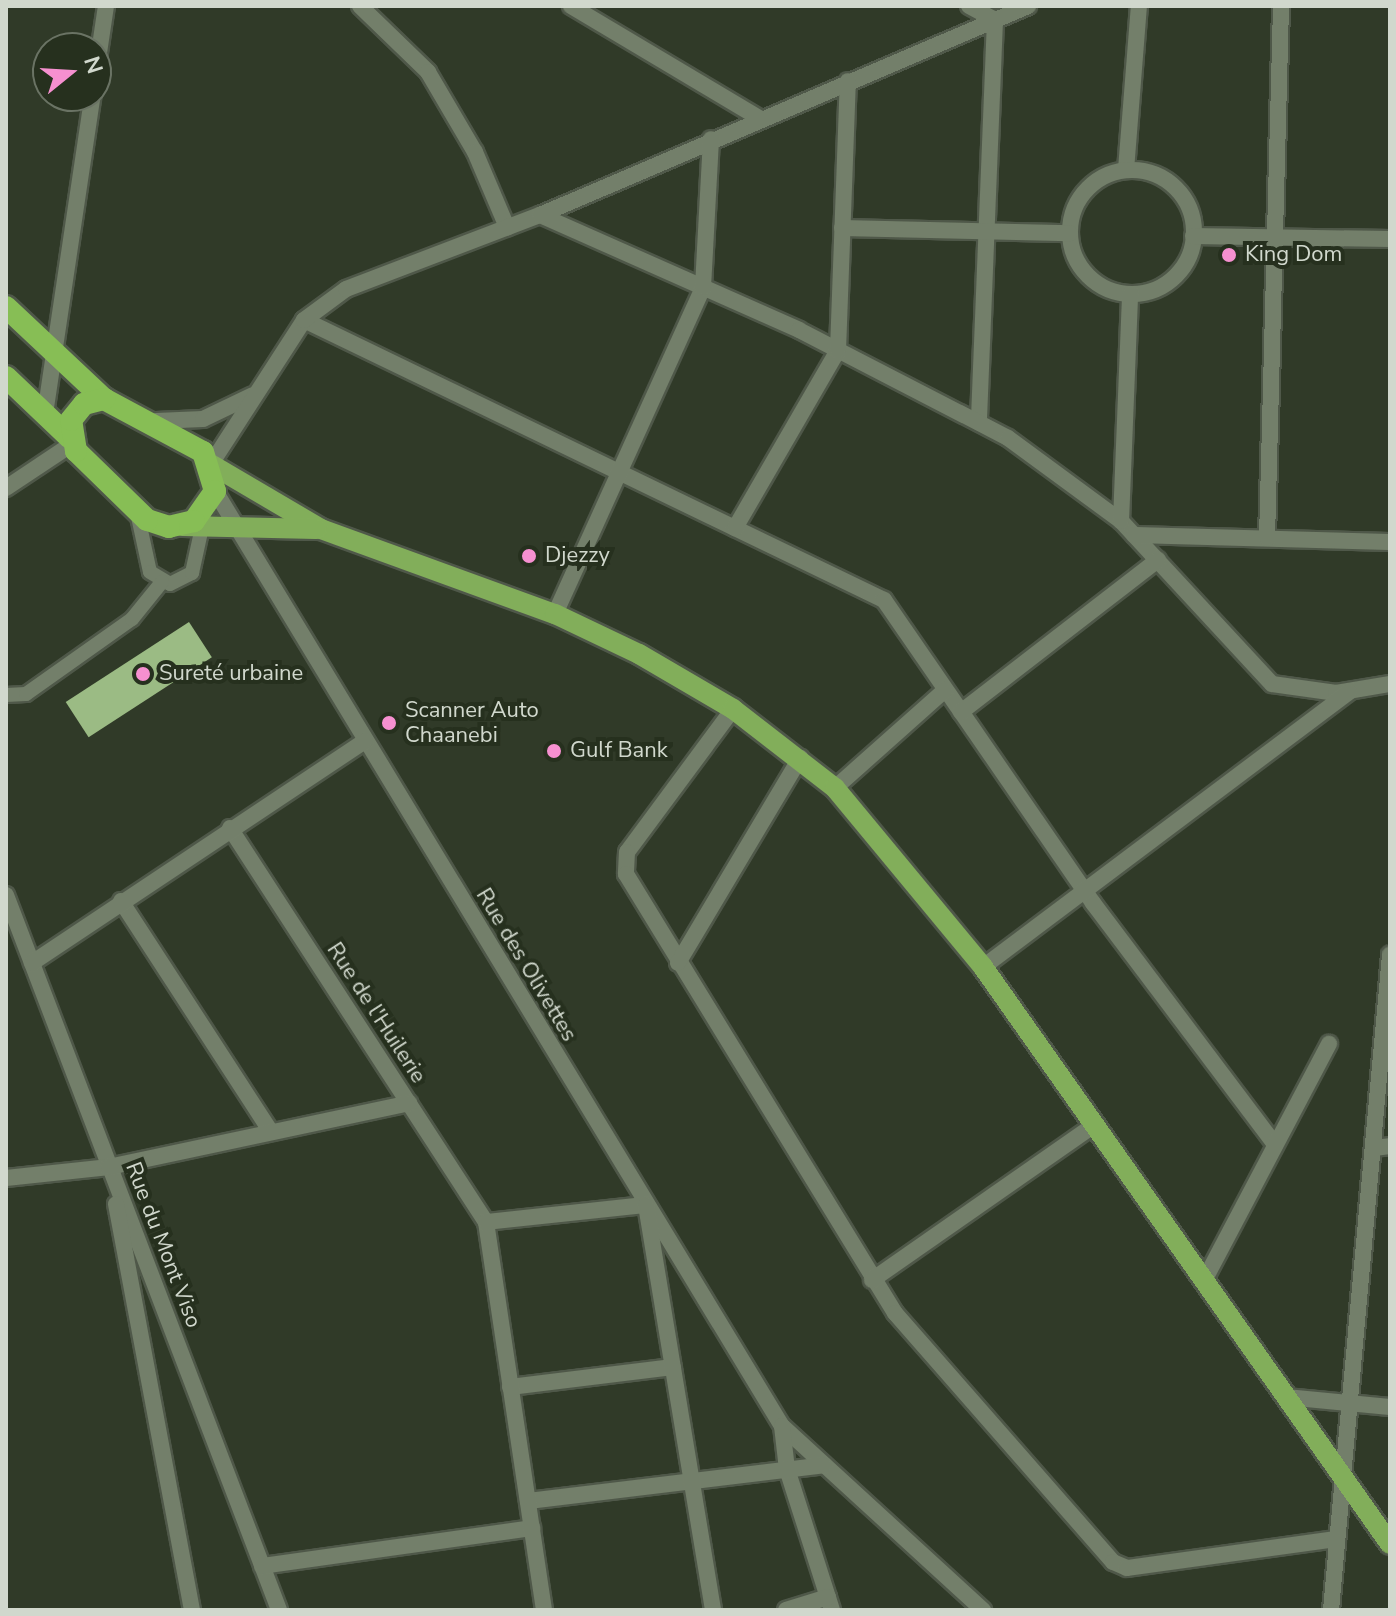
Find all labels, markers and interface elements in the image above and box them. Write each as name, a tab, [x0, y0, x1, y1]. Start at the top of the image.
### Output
north arrow	[32, 32, 112, 112]
text: N	[76, 53, 110, 78]
place label: King Dom	[1245, 242, 1342, 268]
marker: King Dom	[1220, 246, 1238, 264]
place label: Djezzy	[545, 543, 610, 569]
marker: Djezzy	[520, 547, 538, 565]
place label: Sureté urbaine	[159, 661, 303, 687]
marker: Sureté urbaine	[134, 665, 152, 683]
place label: Scanner Auto Chaanebi	[405, 697, 539, 748]
marker: Scanner Auto Chaanebi	[380, 714, 398, 732]
place label: Gulf Bank	[570, 738, 668, 764]
marker: Gulf Bank	[545, 742, 563, 760]
street label: Rue des Olivettes	[470, 884, 582, 1046]
street label: Rue de l'Huilerie	[321, 938, 431, 1088]
street label: Rue du Mont Viso	[119, 1158, 207, 1332]

